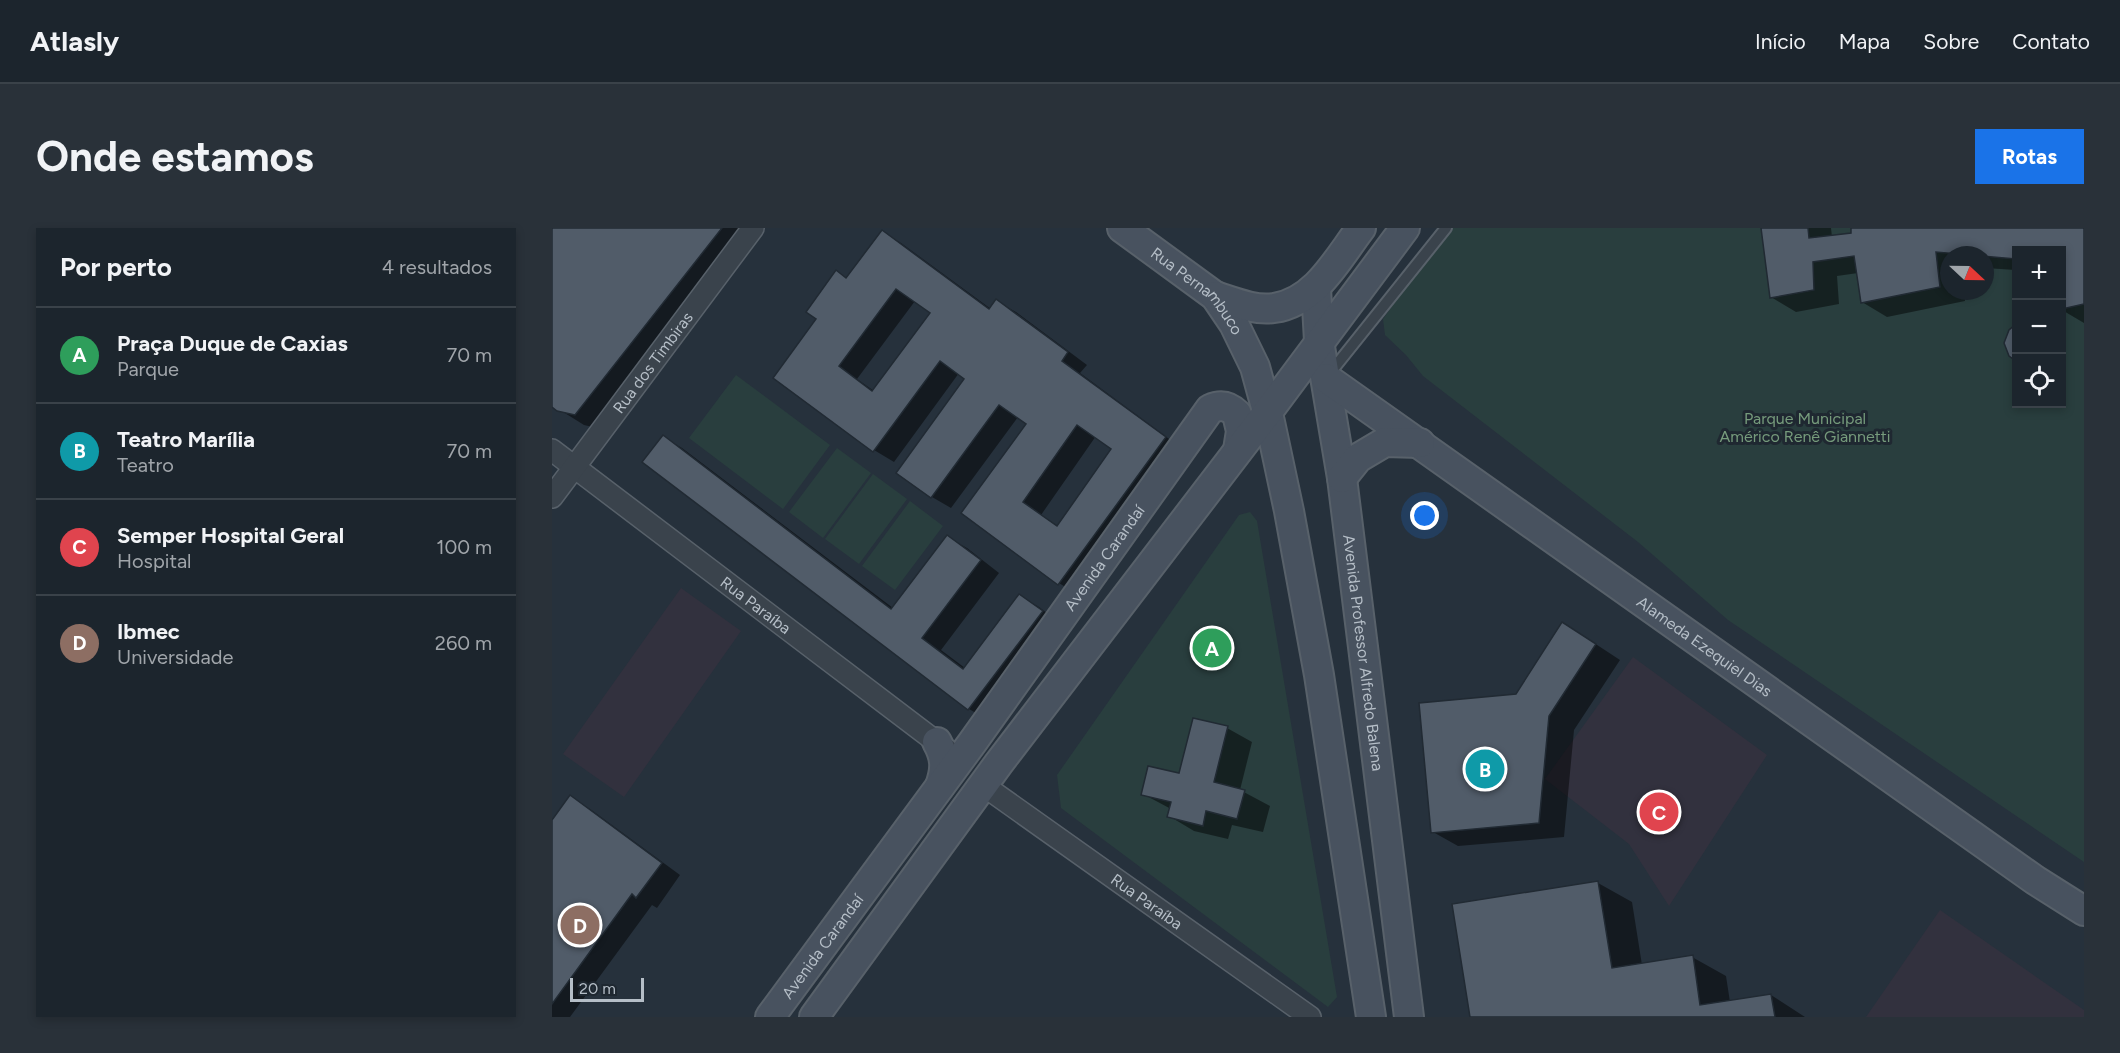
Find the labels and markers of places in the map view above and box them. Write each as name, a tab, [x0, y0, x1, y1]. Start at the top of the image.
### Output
pin: A	[1192, 626, 1232, 670]
pin: B	[1466, 746, 1504, 792]
pin: C	[1640, 790, 1678, 834]
pin: D	[561, 902, 600, 948]

